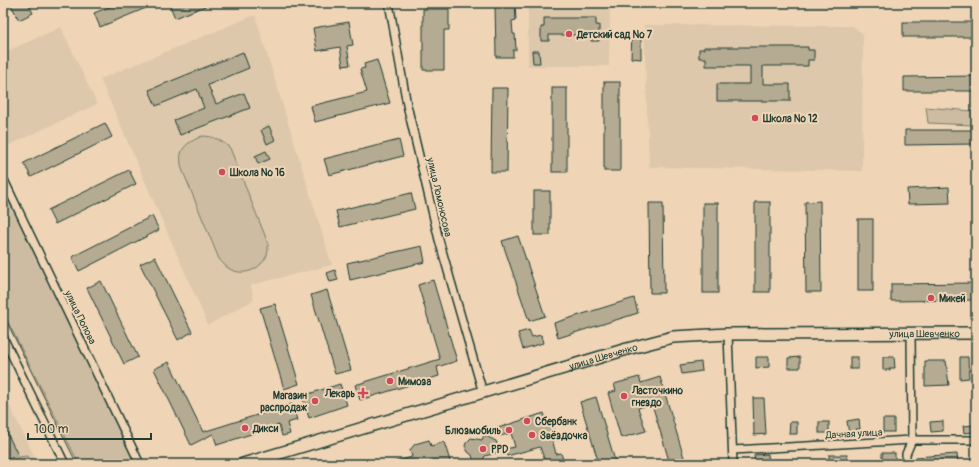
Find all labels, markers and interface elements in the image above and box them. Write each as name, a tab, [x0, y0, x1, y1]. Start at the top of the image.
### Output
marker: Детский сад № 7	[564, 29, 574, 39]
place label: Детский сад № 7	[576, 29, 653, 41]
marker: Школа № 12	[750, 113, 760, 123]
place label: Школа № 12	[762, 113, 818, 125]
street label: улица Ломоносова	[424, 156, 454, 238]
marker: Школа № 16	[217, 167, 227, 177]
place label: Школа № 16	[229, 167, 285, 179]
street label: улица Попова	[61, 288, 98, 347]
marker: Микей	[926, 293, 936, 303]
place label: Микей	[939, 293, 966, 305]
street label: улица Шевченко	[888, 328, 961, 340]
street label: улица Шевченко	[567, 341, 640, 373]
marker: Мимоза	[385, 376, 395, 386]
place label: Мимоза	[398, 376, 431, 388]
place label: Ласточкино гнездо	[631, 385, 684, 409]
place label: Лекарь	[324, 388, 355, 400]
marker: Лекарь	[358, 388, 368, 398]
place label: Магазин распродаж	[260, 390, 308, 414]
marker: Ласточкино гнездо	[619, 391, 629, 401]
marker: Магазин распродаж	[310, 396, 320, 406]
scale bar	[28, 415, 151, 441]
marker: Сбербанк	[522, 416, 532, 426]
place label: Сбербанк	[535, 416, 578, 428]
text: 100 m	[34, 422, 69, 437]
marker: Дикси	[240, 423, 250, 433]
place label: Дикси	[252, 423, 279, 435]
place label: Блюзмобиль	[445, 425, 501, 437]
marker: Блюзмобиль	[504, 425, 514, 435]
street label: Дачная улица	[824, 426, 883, 442]
marker: Звёздочка	[527, 430, 537, 440]
place label: Звёздочка	[540, 430, 588, 442]
marker: PPD	[478, 444, 488, 454]
place label: PPD	[491, 444, 509, 456]

